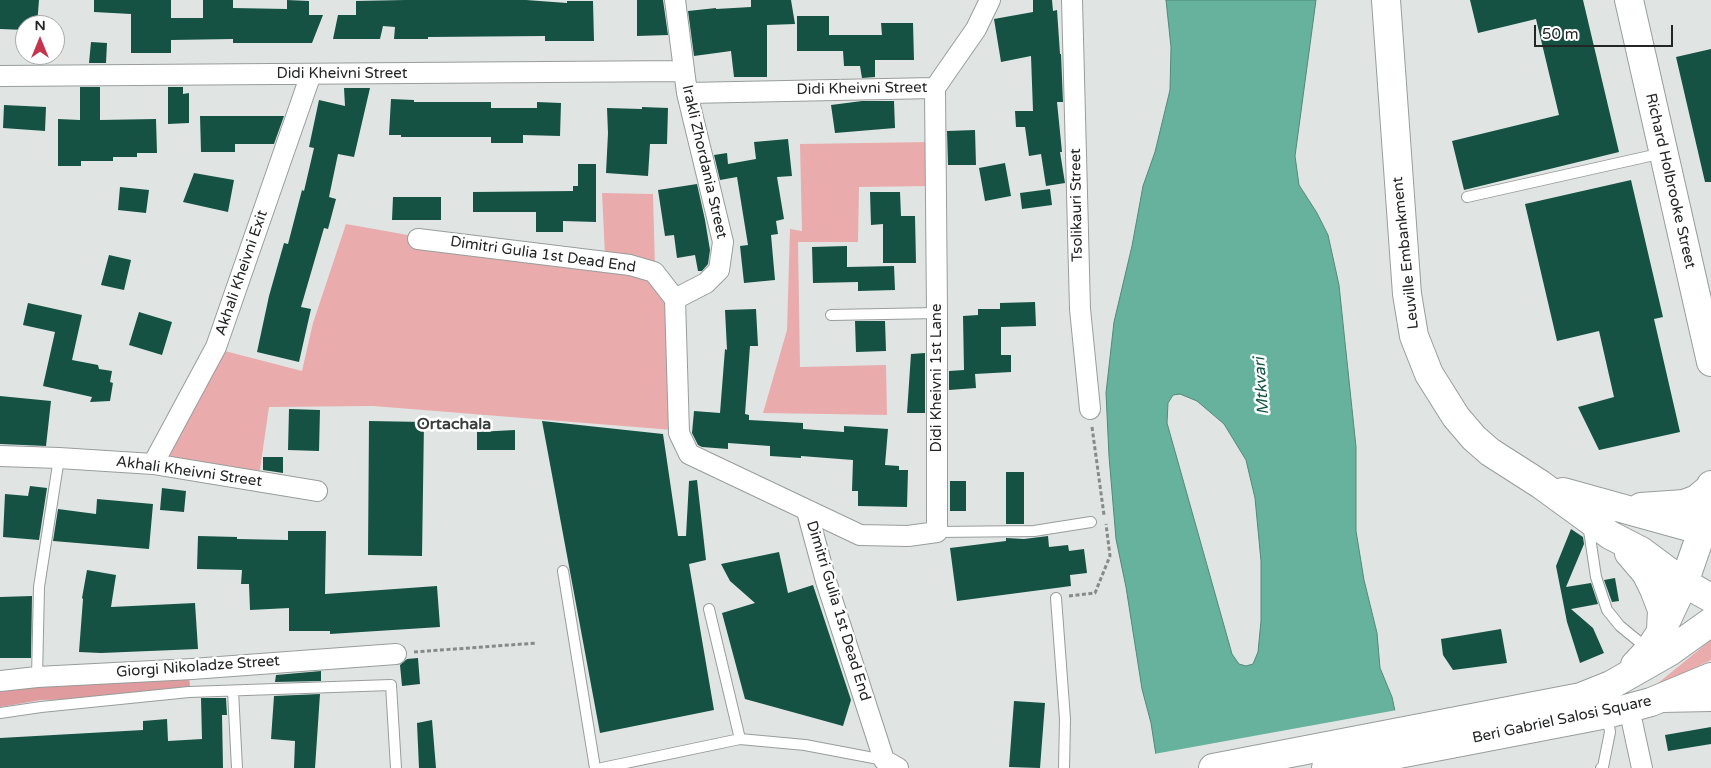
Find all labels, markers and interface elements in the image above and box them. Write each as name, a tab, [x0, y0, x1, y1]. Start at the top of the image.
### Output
north arrow	[15, 15, 65, 65]
scale bar	[1536, 15, 1675, 47]
text: N	[34, 17, 46, 34]
text: 50 m	[1542, 25, 1579, 43]
street label: Didi Kheivni Street	[277, 65, 407, 83]
street label: Didi Kheivni Street	[796, 79, 928, 99]
street label: Irakli Zhordania Street	[678, 83, 730, 241]
street label: Richard Holbrooke Street	[1641, 92, 1699, 270]
street label: Tsolikauri Street	[1067, 148, 1087, 262]
street label: Leuville Embankment	[1389, 176, 1423, 330]
street label: Akhali Kheivni Exit	[212, 208, 272, 338]
street label: Dimitri Gulia 1st Dead End	[449, 233, 637, 277]
street label: Didi Kheivni 1st Lane	[928, 304, 946, 452]
water label: Mtkvari	[1250, 357, 1274, 415]
district label: Ortachala	[417, 415, 491, 435]
street label: Akhali Kheivni Street	[115, 453, 263, 491]
street label: Dimitri Gulia 1st Dead End	[802, 519, 874, 703]
street label: Giorgi Nikoladze Street	[116, 652, 280, 682]
street label: Beri Gabriel Salosi Square	[1471, 692, 1653, 748]

